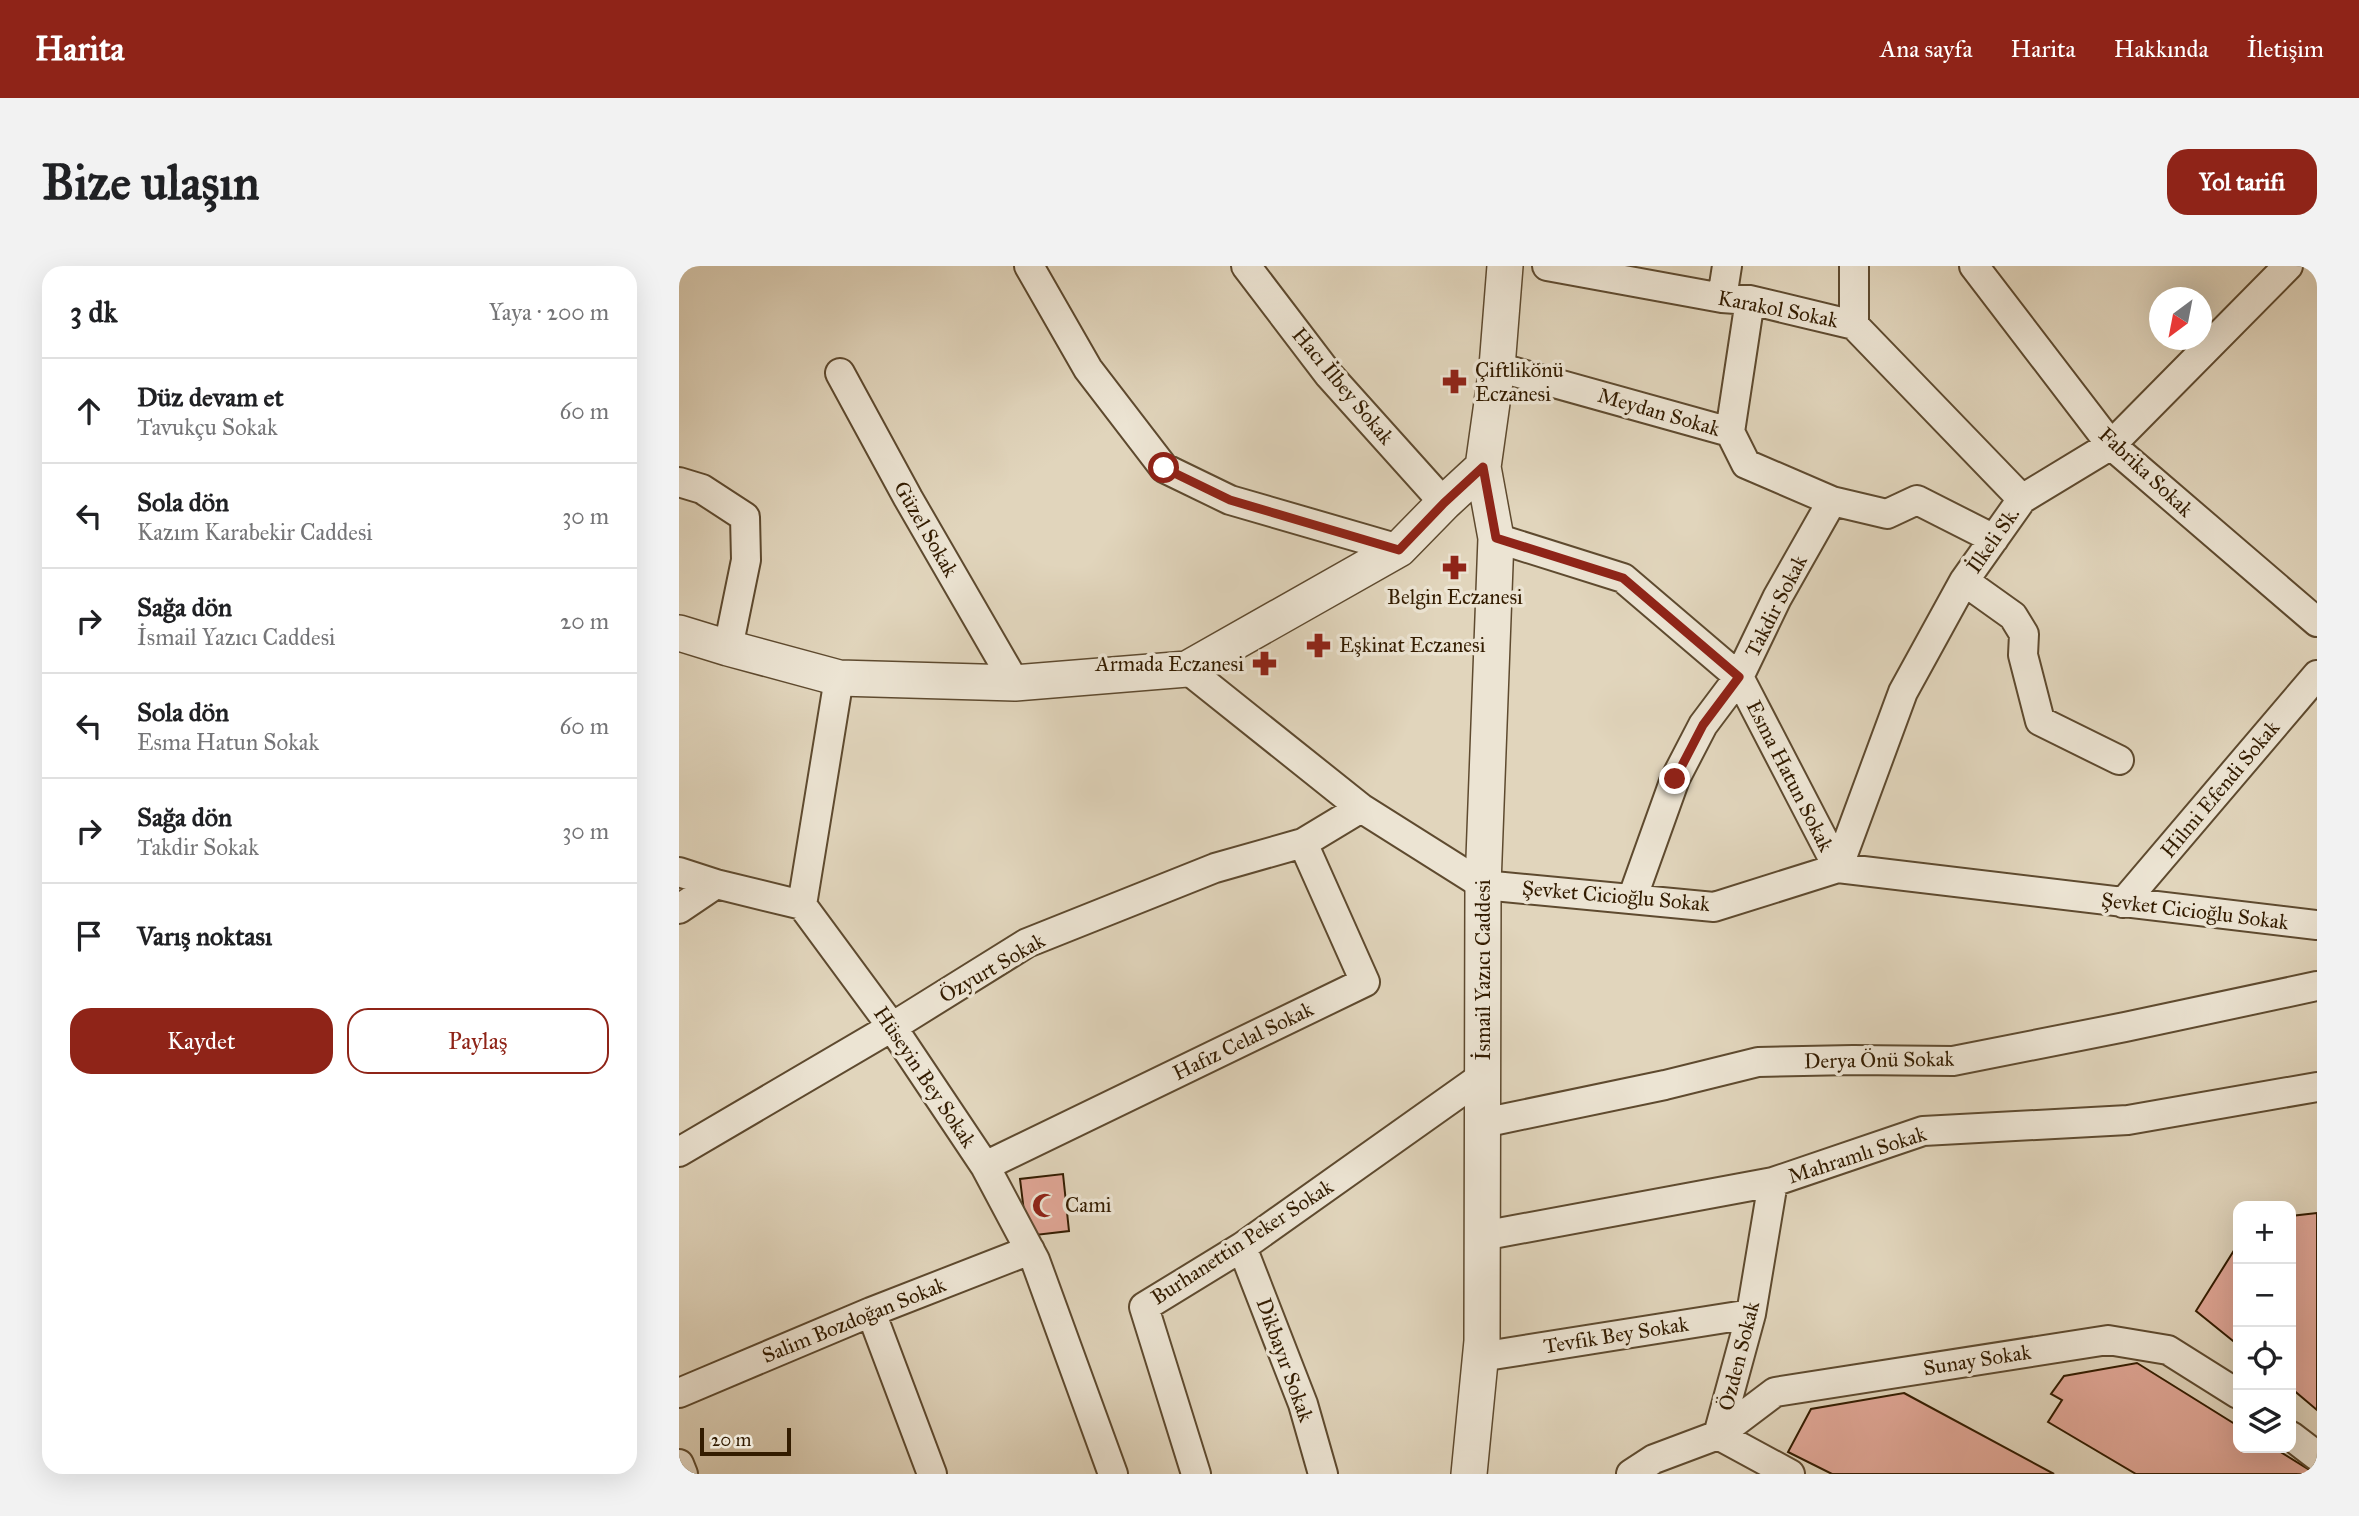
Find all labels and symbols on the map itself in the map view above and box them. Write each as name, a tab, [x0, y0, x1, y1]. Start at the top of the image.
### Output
street label: Karakol Sokak	[1716, 285, 1841, 333]
north arrow	[2149, 287, 2212, 350]
street label: Hacı İlbey Sokak	[1286, 322, 1400, 450]
place label: Çiftlikönü Eczanesi	[1475, 357, 1564, 407]
pharmacy icon: Çiftlikönü Eczanesi	[1441, 368, 1469, 396]
street label: Meydan Sokak	[1595, 382, 1723, 442]
street label: Fabrika Sokak	[2093, 422, 2199, 523]
route start	[1148, 452, 1179, 483]
street label: Güzel Sokak	[888, 476, 964, 582]
street label: İlkeli Sk.	[1961, 502, 2025, 578]
street label: Takdir Sokak	[1739, 550, 1813, 662]
pharmacy icon: Belgin Eczanesi	[1441, 554, 1469, 582]
place label: Belgin Eczanesi	[1387, 584, 1523, 610]
pharmacy icon: Eşkinat Eczanesi	[1305, 631, 1333, 659]
place label: Eşkinat Eczanesi	[1339, 632, 1486, 658]
pharmacy icon: Armada Eczanesi	[1250, 650, 1278, 678]
place label: Armada Eczanesi	[1095, 651, 1244, 677]
street label: Esma Hatun Sokak	[1741, 696, 1839, 856]
street label: Hilmi Efendi Sokak	[2155, 715, 2285, 863]
route end	[1659, 763, 1690, 794]
street label: Şevket Cicioğlu Sokak	[1521, 875, 1711, 917]
street label: İsmail Yazıcı Caddesi	[1470, 879, 1496, 1061]
street label: Şevket Cicioğlu Sokak	[2100, 887, 2290, 935]
street label: Özyurt Sokak	[935, 927, 1050, 1009]
street label: Hafız Celal Sokak	[1169, 996, 1318, 1086]
street label: Hüseyin Bey Sokak	[868, 1001, 982, 1153]
street label: Derya Önü Sokak	[1804, 1046, 1955, 1074]
street label: Mahramlı Sokak	[1785, 1120, 1930, 1190]
street label: Burhanettin Peker Sokak	[1146, 1173, 1338, 1311]
mosque icon: Cami	[1031, 1191, 1059, 1219]
place label: Cami	[1065, 1192, 1112, 1218]
street label: Salim Bozdoğan Sokak	[758, 1271, 950, 1369]
street label: Dikbayır Sokak	[1251, 1294, 1320, 1426]
street label: Özden Sokak	[1713, 1298, 1765, 1413]
street label: Tevfik Bey Sokak	[1542, 1311, 1691, 1359]
street label: Sunay Sokak	[1921, 1339, 2033, 1381]
scale bar	[700, 1425, 791, 1457]

